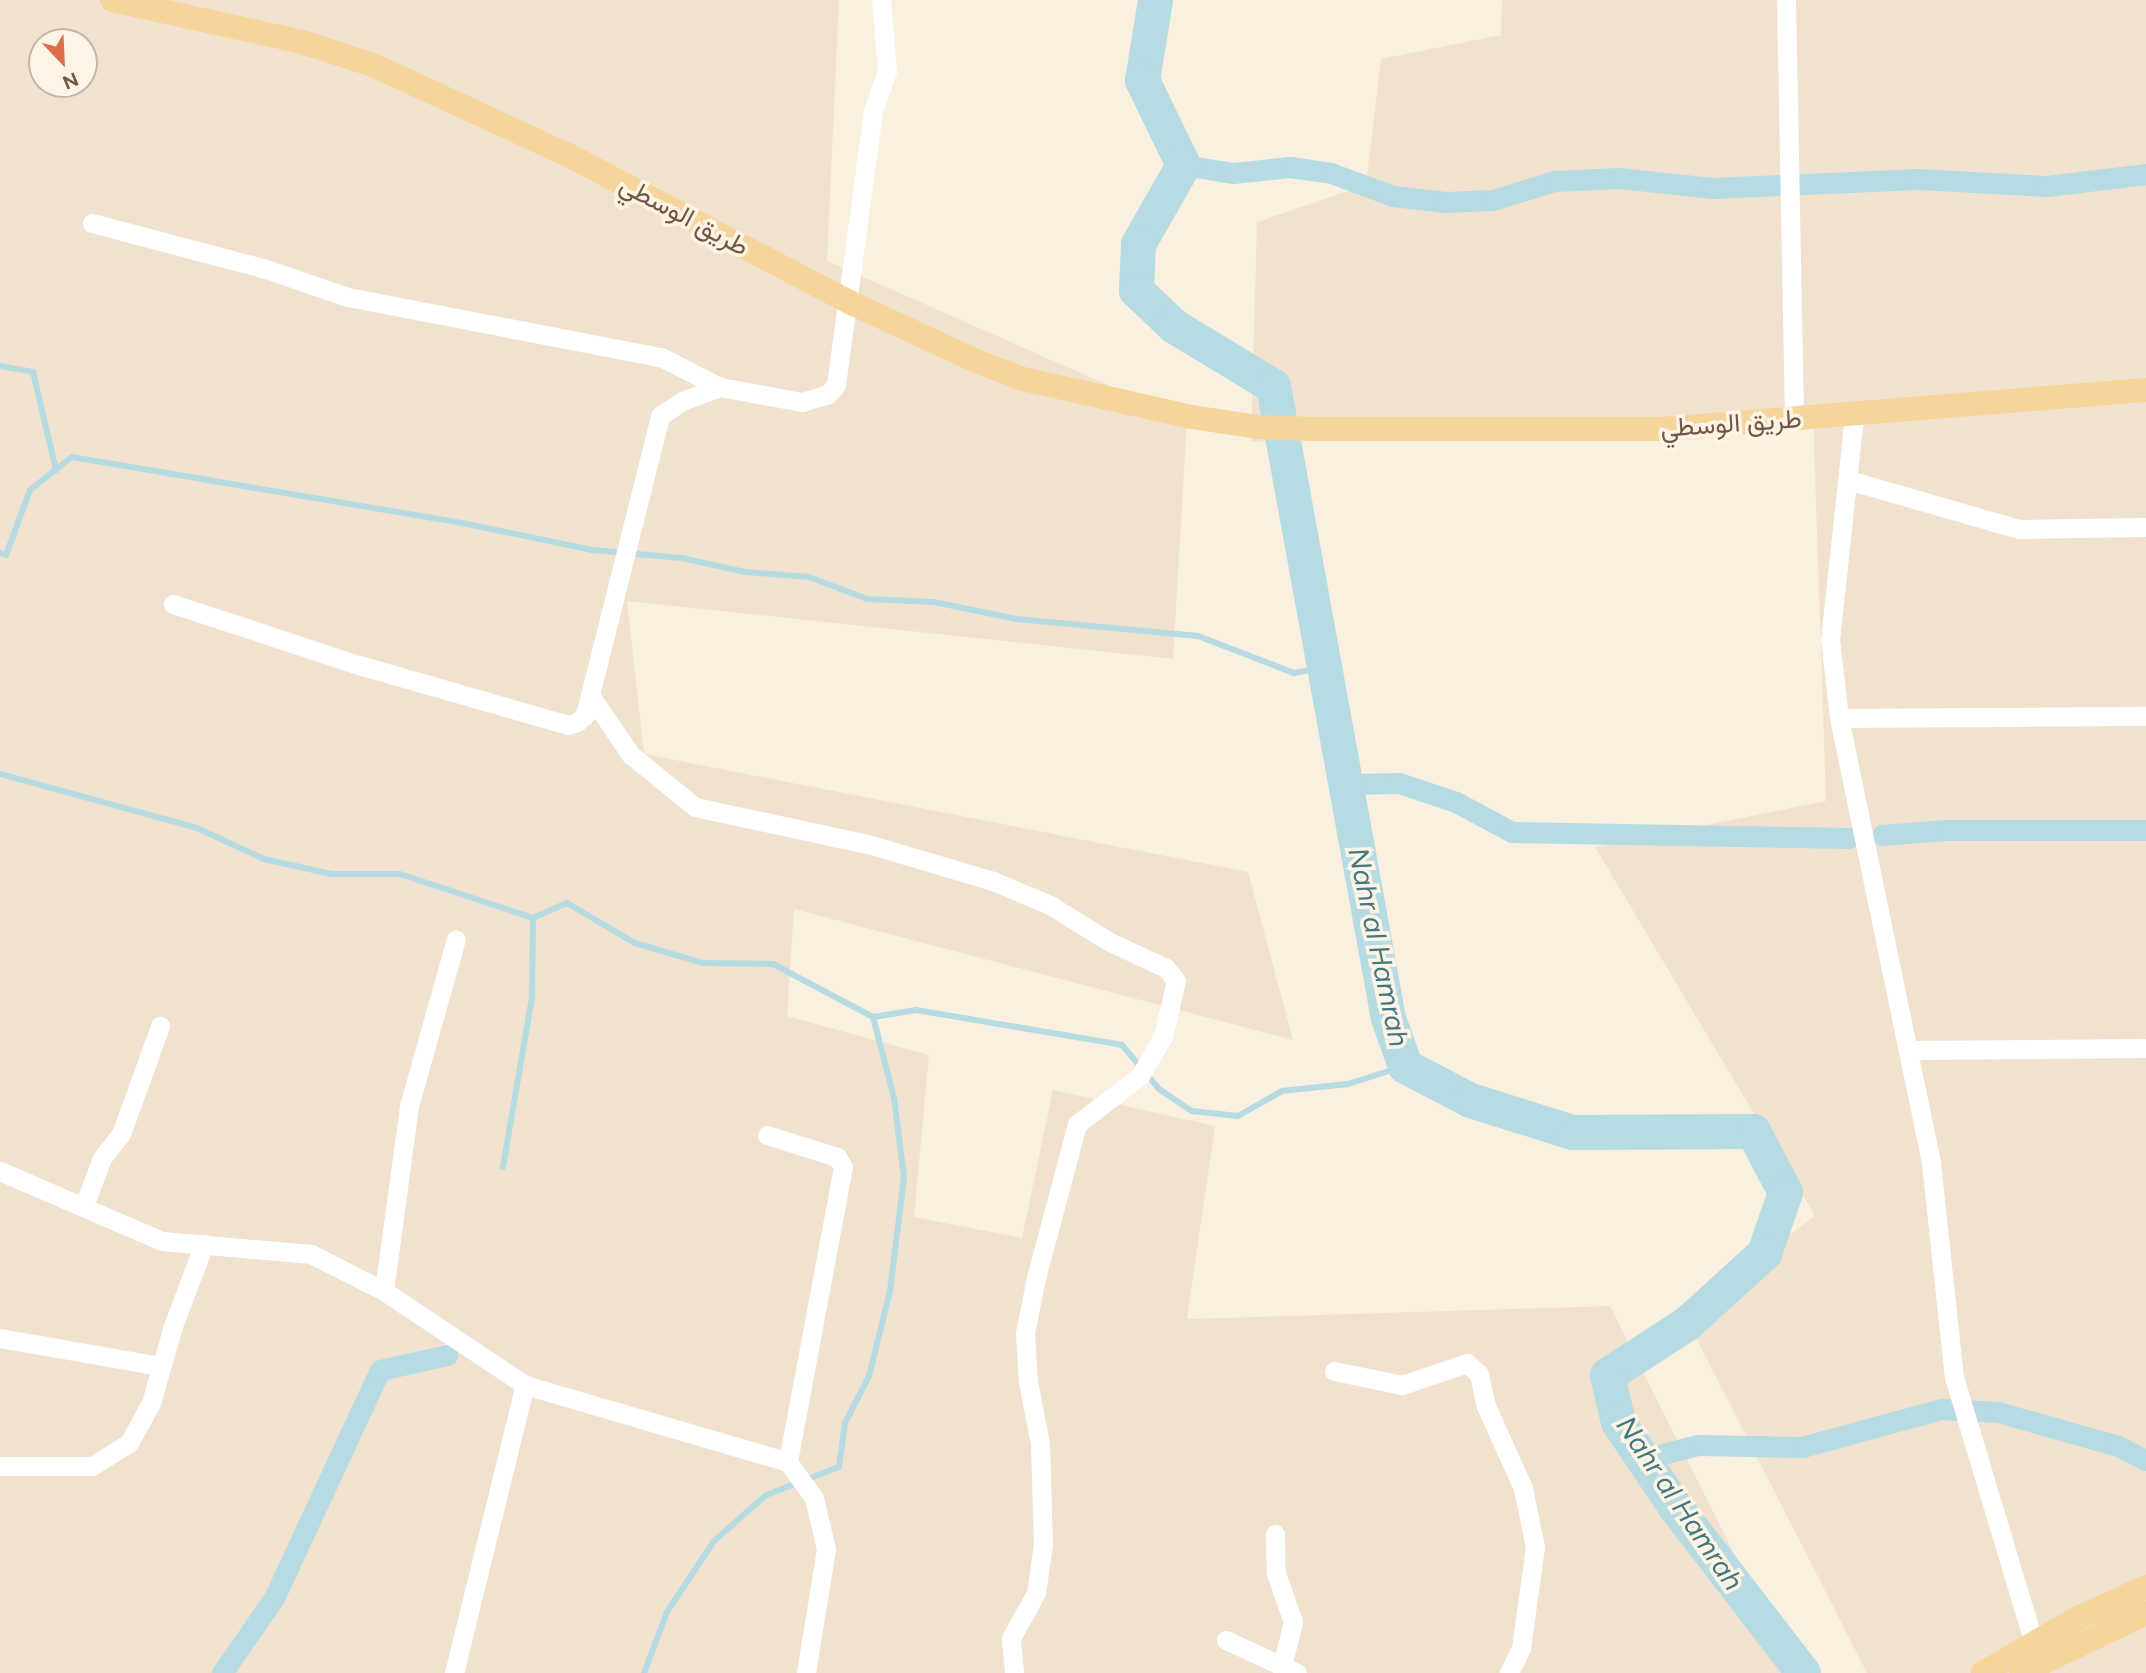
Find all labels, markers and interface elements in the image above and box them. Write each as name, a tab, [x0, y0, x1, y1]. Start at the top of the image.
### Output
north arrow	[28, 28, 98, 98]
text: N	[59, 67, 82, 94]
street label: طريق الوسطي	[614, 169, 754, 263]
street label: طريق الوسطي	[1659, 404, 1803, 444]
water label: Nahr al Hamrah	[1342, 844, 1416, 1050]
water label: Nahr al Hamrah	[1609, 1410, 1751, 1596]

